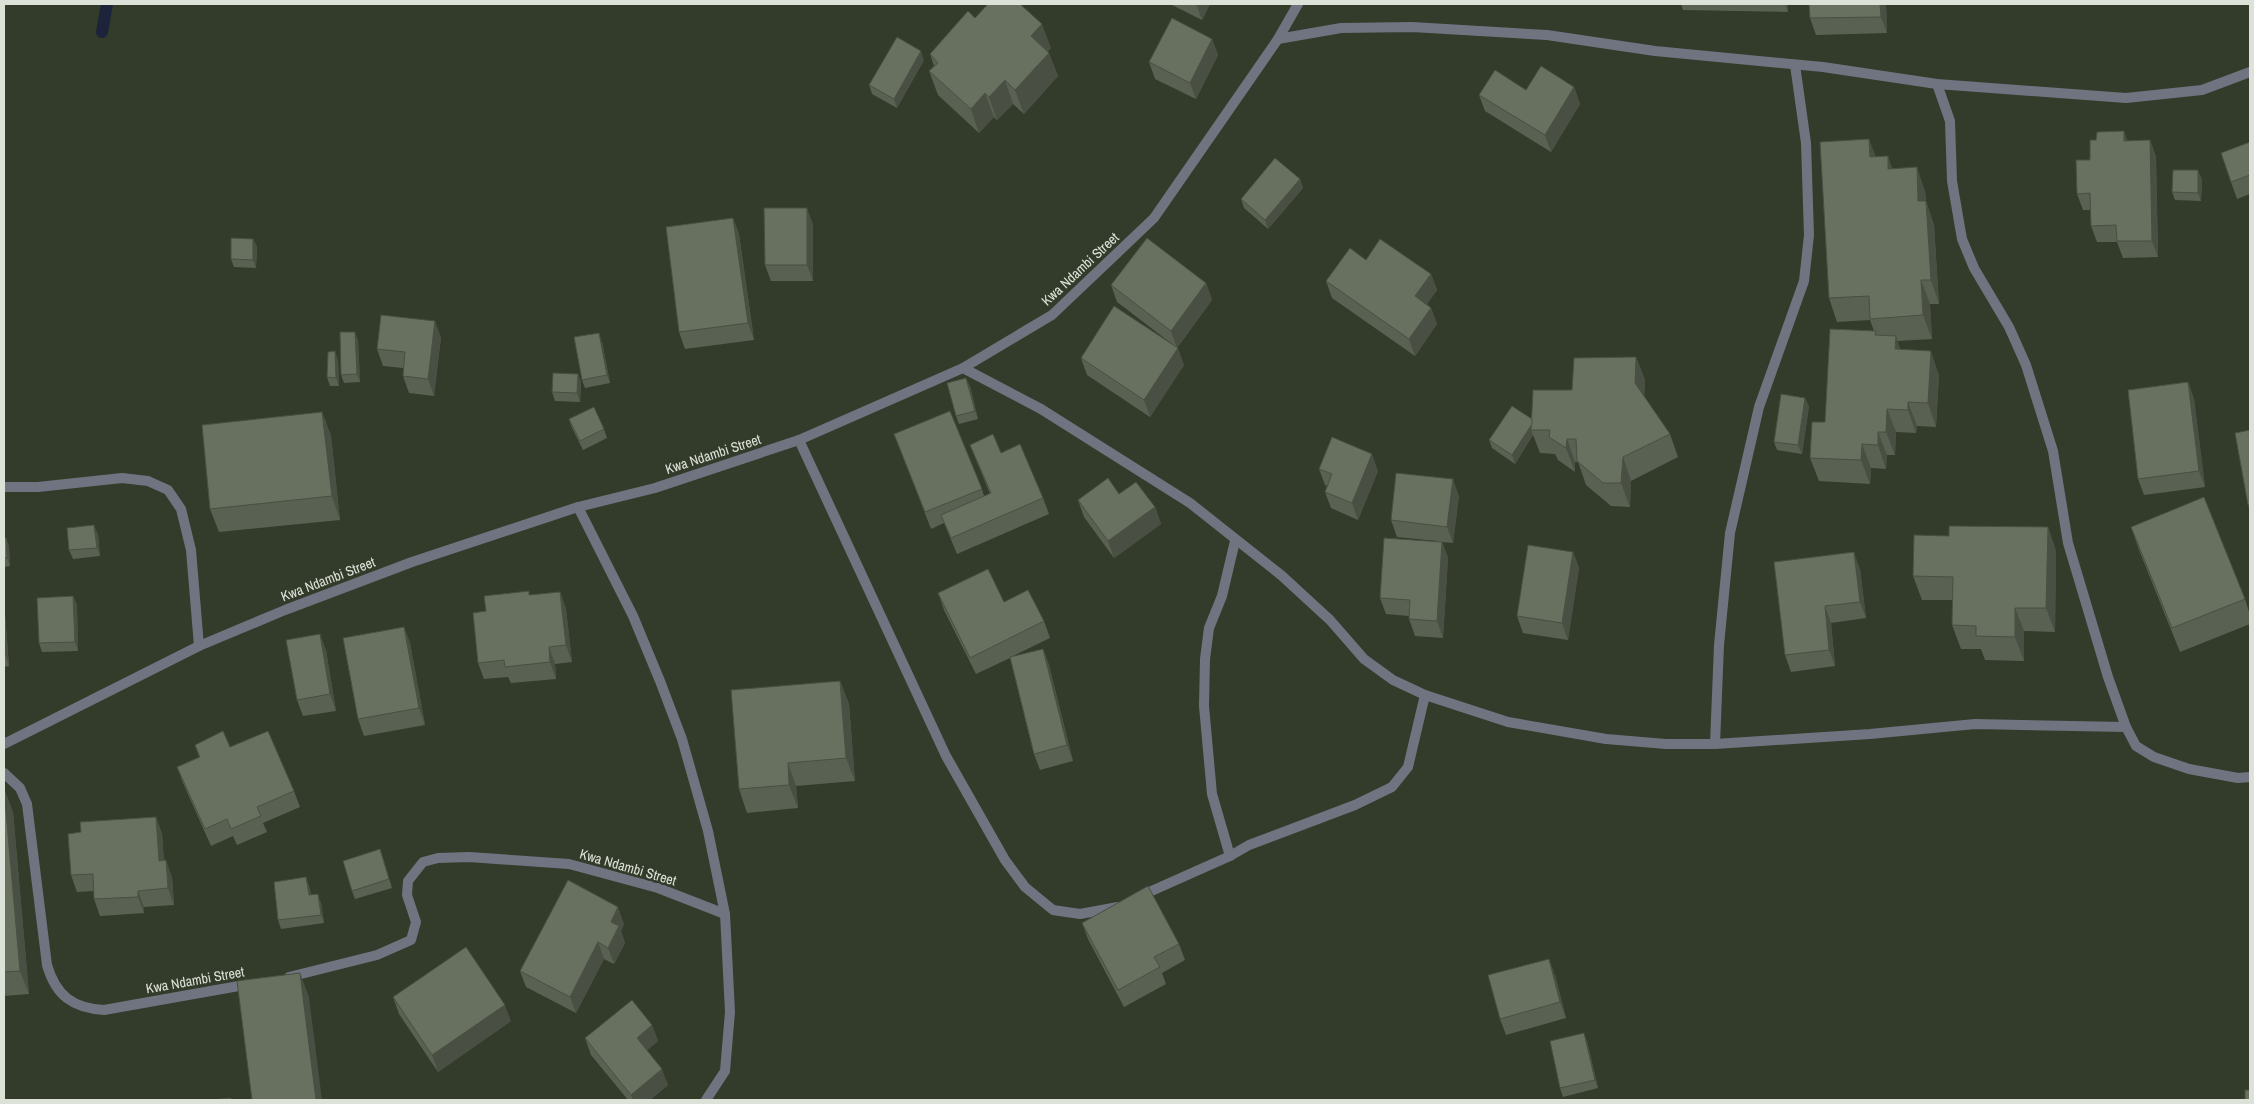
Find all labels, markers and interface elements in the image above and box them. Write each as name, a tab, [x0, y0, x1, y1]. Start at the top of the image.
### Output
street label: Kwa Ndambi Street	[1037, 228, 1123, 310]
street label: Kwa Ndambi Street	[663, 430, 763, 478]
street label: Kwa Ndambi Street	[278, 553, 378, 605]
street label: Kwa Ndambi Street	[578, 845, 678, 889]
street label: Kwa Ndambi Street	[144, 962, 246, 998]

